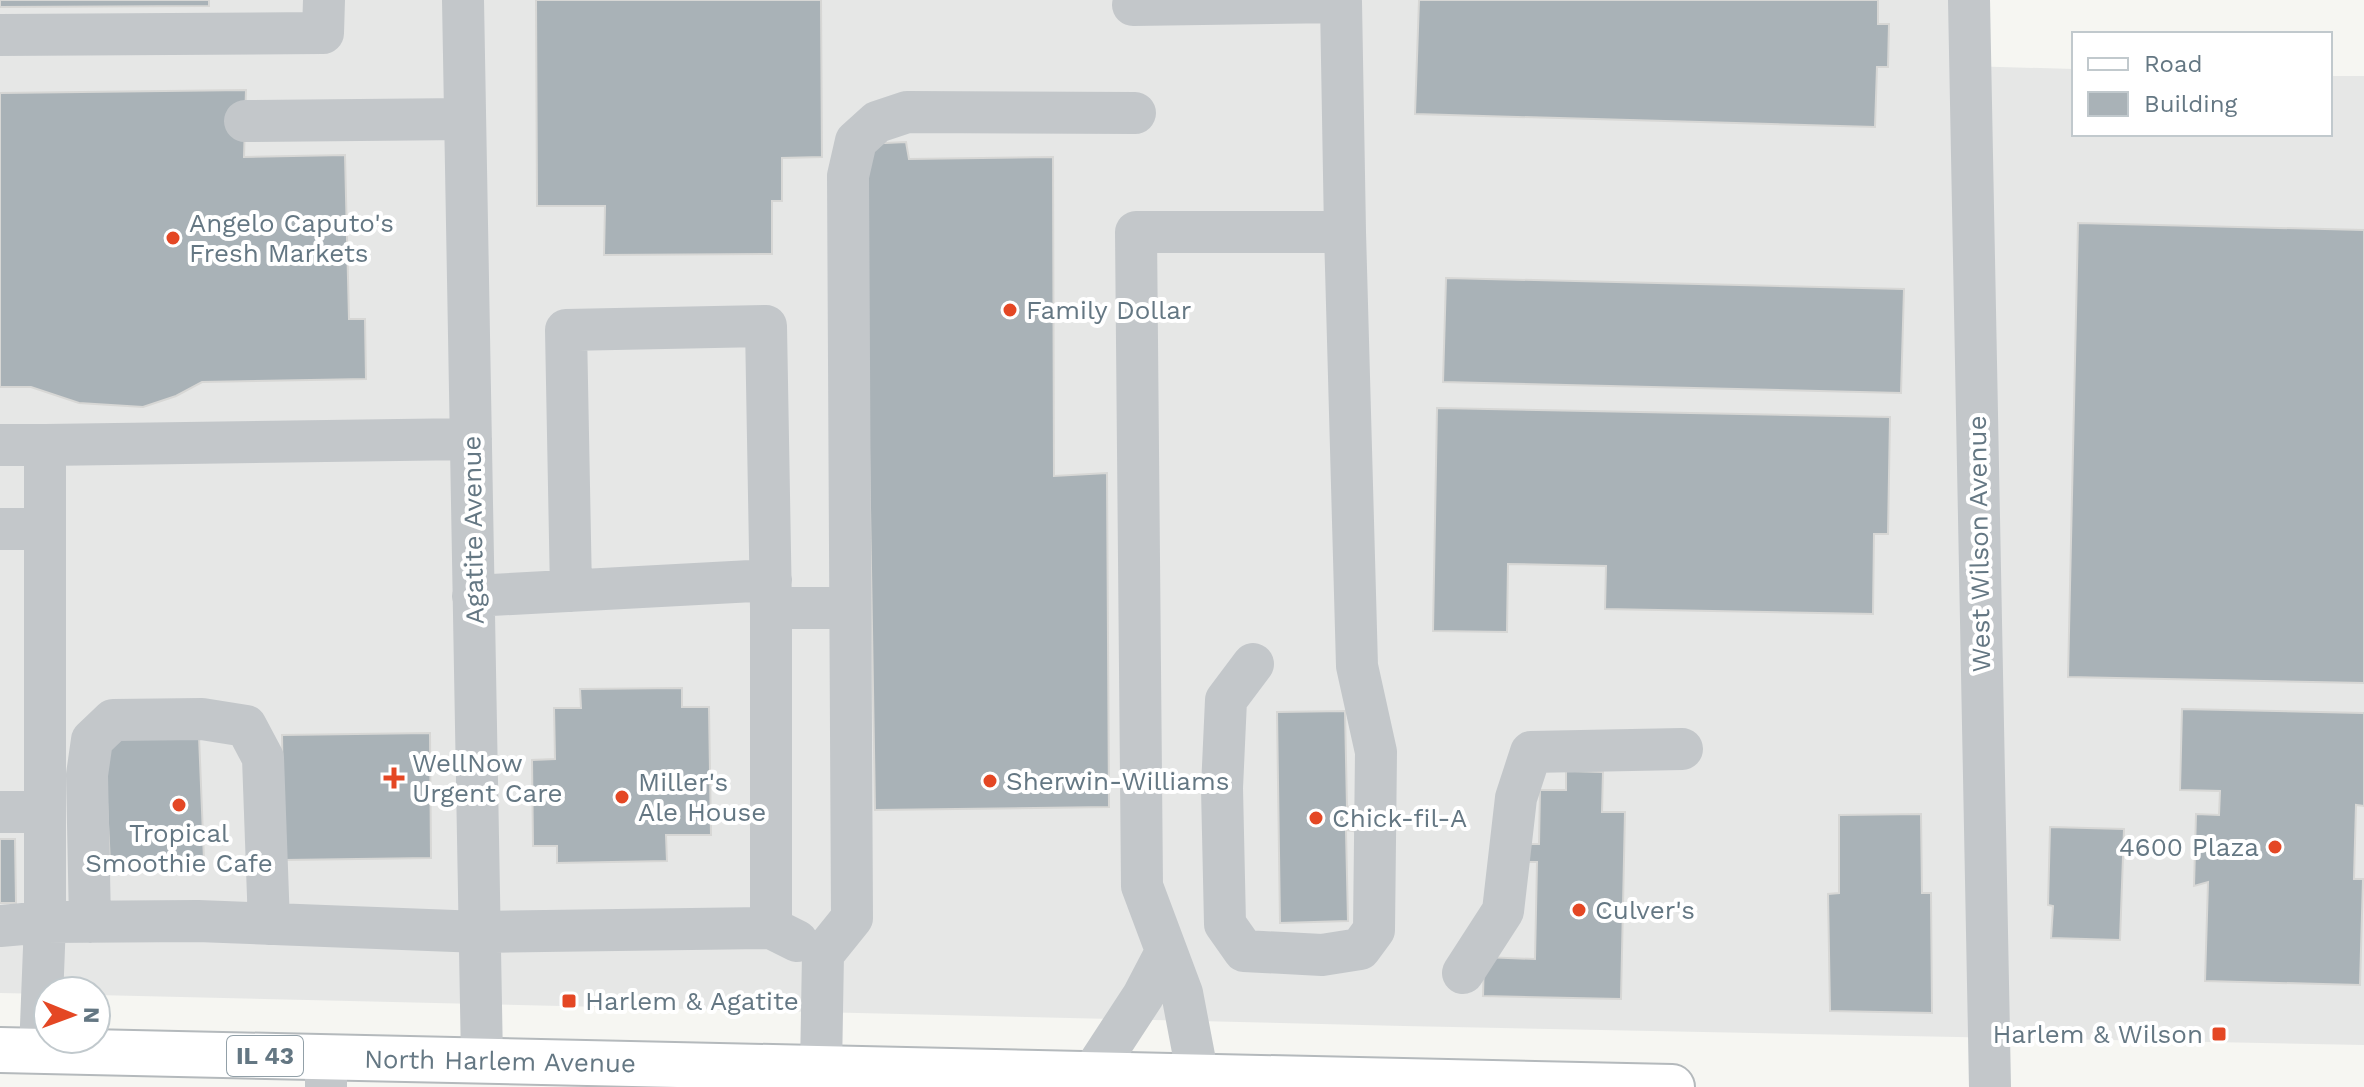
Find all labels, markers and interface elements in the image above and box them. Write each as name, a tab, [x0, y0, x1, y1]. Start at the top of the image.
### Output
legend	[2072, 32, 2332, 136]
text: Road	[2144, 50, 2203, 78]
text: Building	[2144, 90, 2237, 118]
place label: Angelo Caputo's Fresh Markets	[189, 208, 394, 268]
marker: Angelo Caputo's Fresh Markets	[164, 229, 182, 247]
place label: Family Dollar	[1026, 295, 1191, 325]
marker: Family Dollar	[1001, 301, 1019, 319]
street label: West Wilson Avenue	[1962, 415, 1996, 673]
street label: Agatite Avenue	[456, 435, 490, 625]
place label: WellNow Urgent Care	[412, 748, 563, 808]
place label: Sherwin-Williams	[1006, 766, 1229, 796]
marker: WellNow Urgent Care	[383, 767, 405, 789]
place label: Miller's Ale House	[638, 767, 766, 827]
marker: Sherwin-Williams	[981, 772, 999, 790]
marker: Miller's Ale House	[613, 788, 631, 806]
marker: Tropical Smoothie Cafe	[170, 796, 188, 814]
place label: Chick-fil-A	[1332, 803, 1467, 833]
marker: Chick-fil-A	[1307, 809, 1325, 827]
place label: Tropical Smoothie Cafe	[85, 818, 273, 878]
place label: 4600 Plaza	[2119, 832, 2259, 862]
marker: 4600 Plaza	[2266, 838, 2284, 856]
place label: Culver's	[1595, 895, 1695, 925]
marker: Culver's	[1570, 901, 1588, 919]
north arrow	[32, 975, 112, 1055]
place label: Harlem & Agatite	[585, 986, 799, 1016]
marker: Harlem & Agatite	[560, 992, 578, 1010]
text: N	[79, 1007, 104, 1024]
place label: Harlem & Wilson	[1992, 1019, 2203, 1049]
marker: Harlem & Wilson	[2210, 1025, 2228, 1043]
road number: IL 43	[227, 1036, 303, 1076]
street label: North Harlem Avenue	[364, 1044, 636, 1078]

